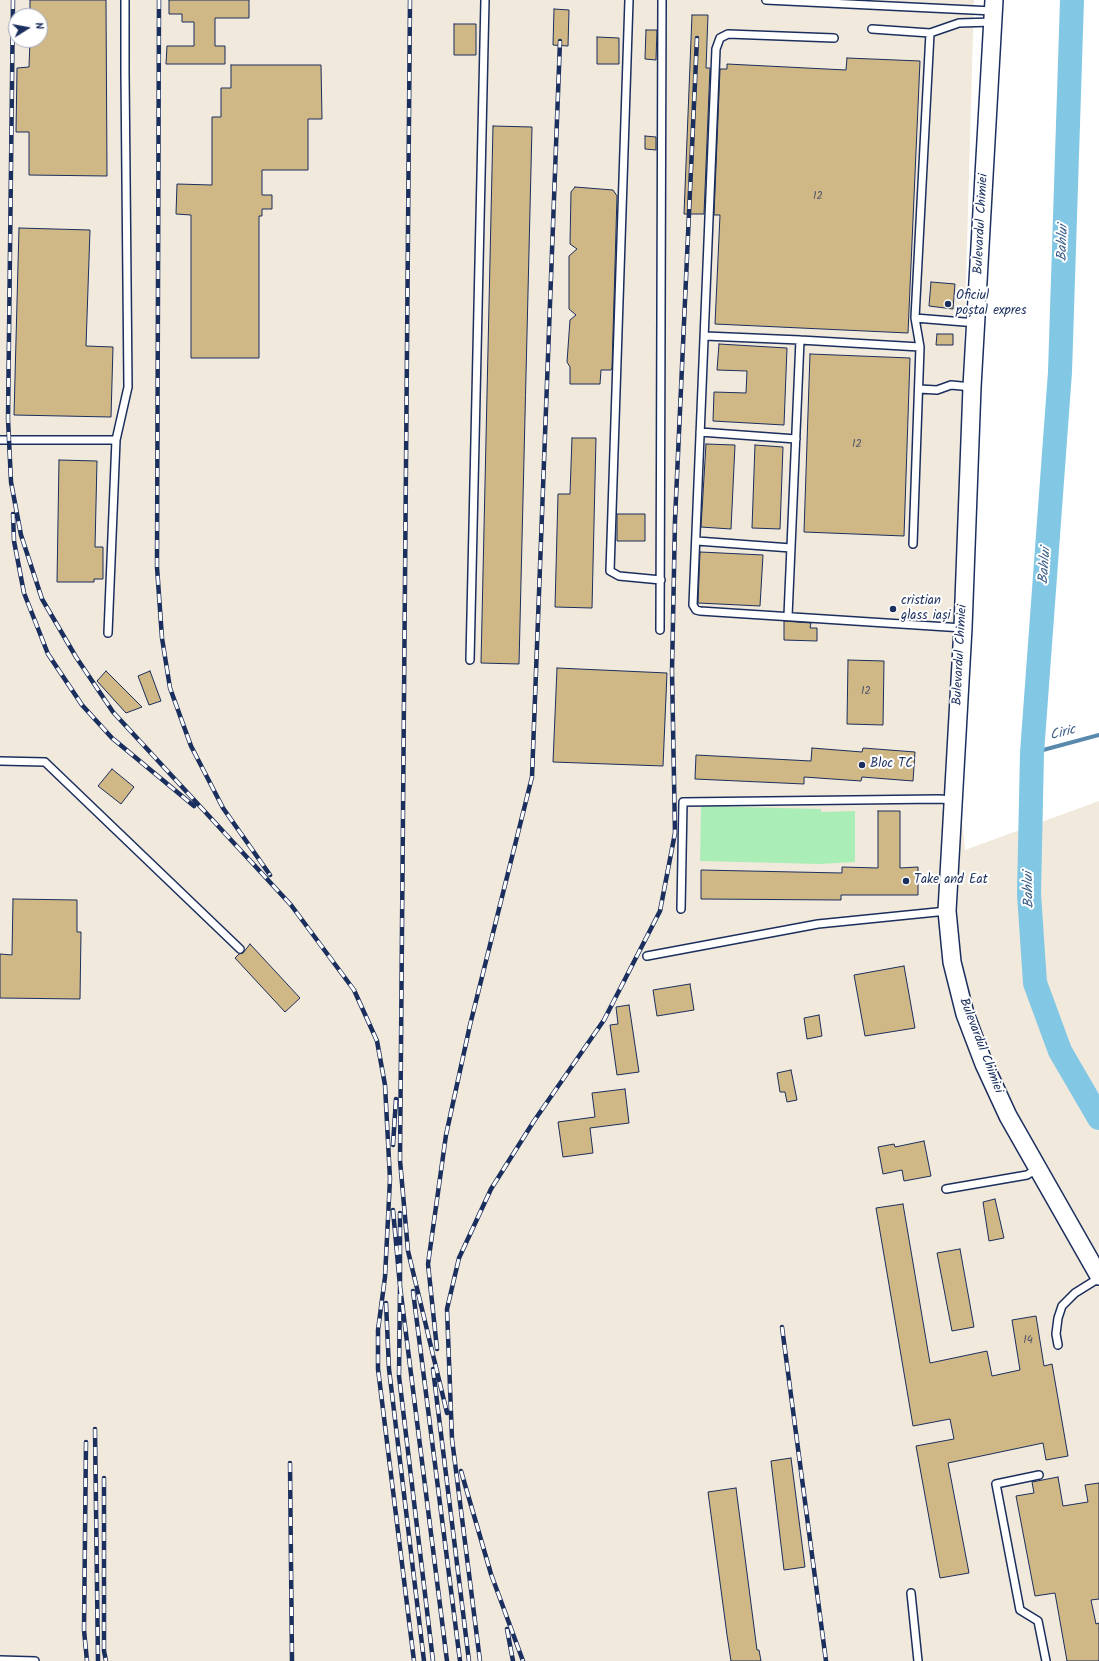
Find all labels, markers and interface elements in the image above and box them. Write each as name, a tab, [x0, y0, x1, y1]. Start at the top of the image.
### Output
north arrow	[8, 8, 48, 48]
text: N	[29, 21, 48, 31]
street label: Bulevardul Chimiei	[972, 173, 992, 275]
house number: 12	[813, 190, 823, 204]
water label: Bahlui	[1055, 224, 1073, 262]
place label: Oficiul poștal expres	[956, 289, 1026, 320]
marker: Oficiul poștal expres	[943, 299, 953, 309]
house number: 12	[852, 438, 862, 452]
water label: Bahlui	[1036, 547, 1056, 585]
place label: cristian glass iași	[901, 594, 951, 625]
marker: cristian glass iași	[888, 604, 898, 614]
street label: Bulevardul Chimiei	[951, 604, 971, 706]
house number: 12	[861, 685, 871, 699]
water label: Ciric	[1048, 723, 1078, 745]
place label: Bloc TC	[870, 757, 913, 773]
marker: Bloc TC	[857, 760, 867, 770]
water label: Bahlui	[1021, 872, 1039, 908]
place label: Take and Eat	[914, 873, 988, 889]
marker: Take and Eat	[901, 876, 911, 886]
street label: Bulevardul Chimiei	[955, 996, 1005, 1096]
house number: 14	[1023, 1334, 1033, 1348]

